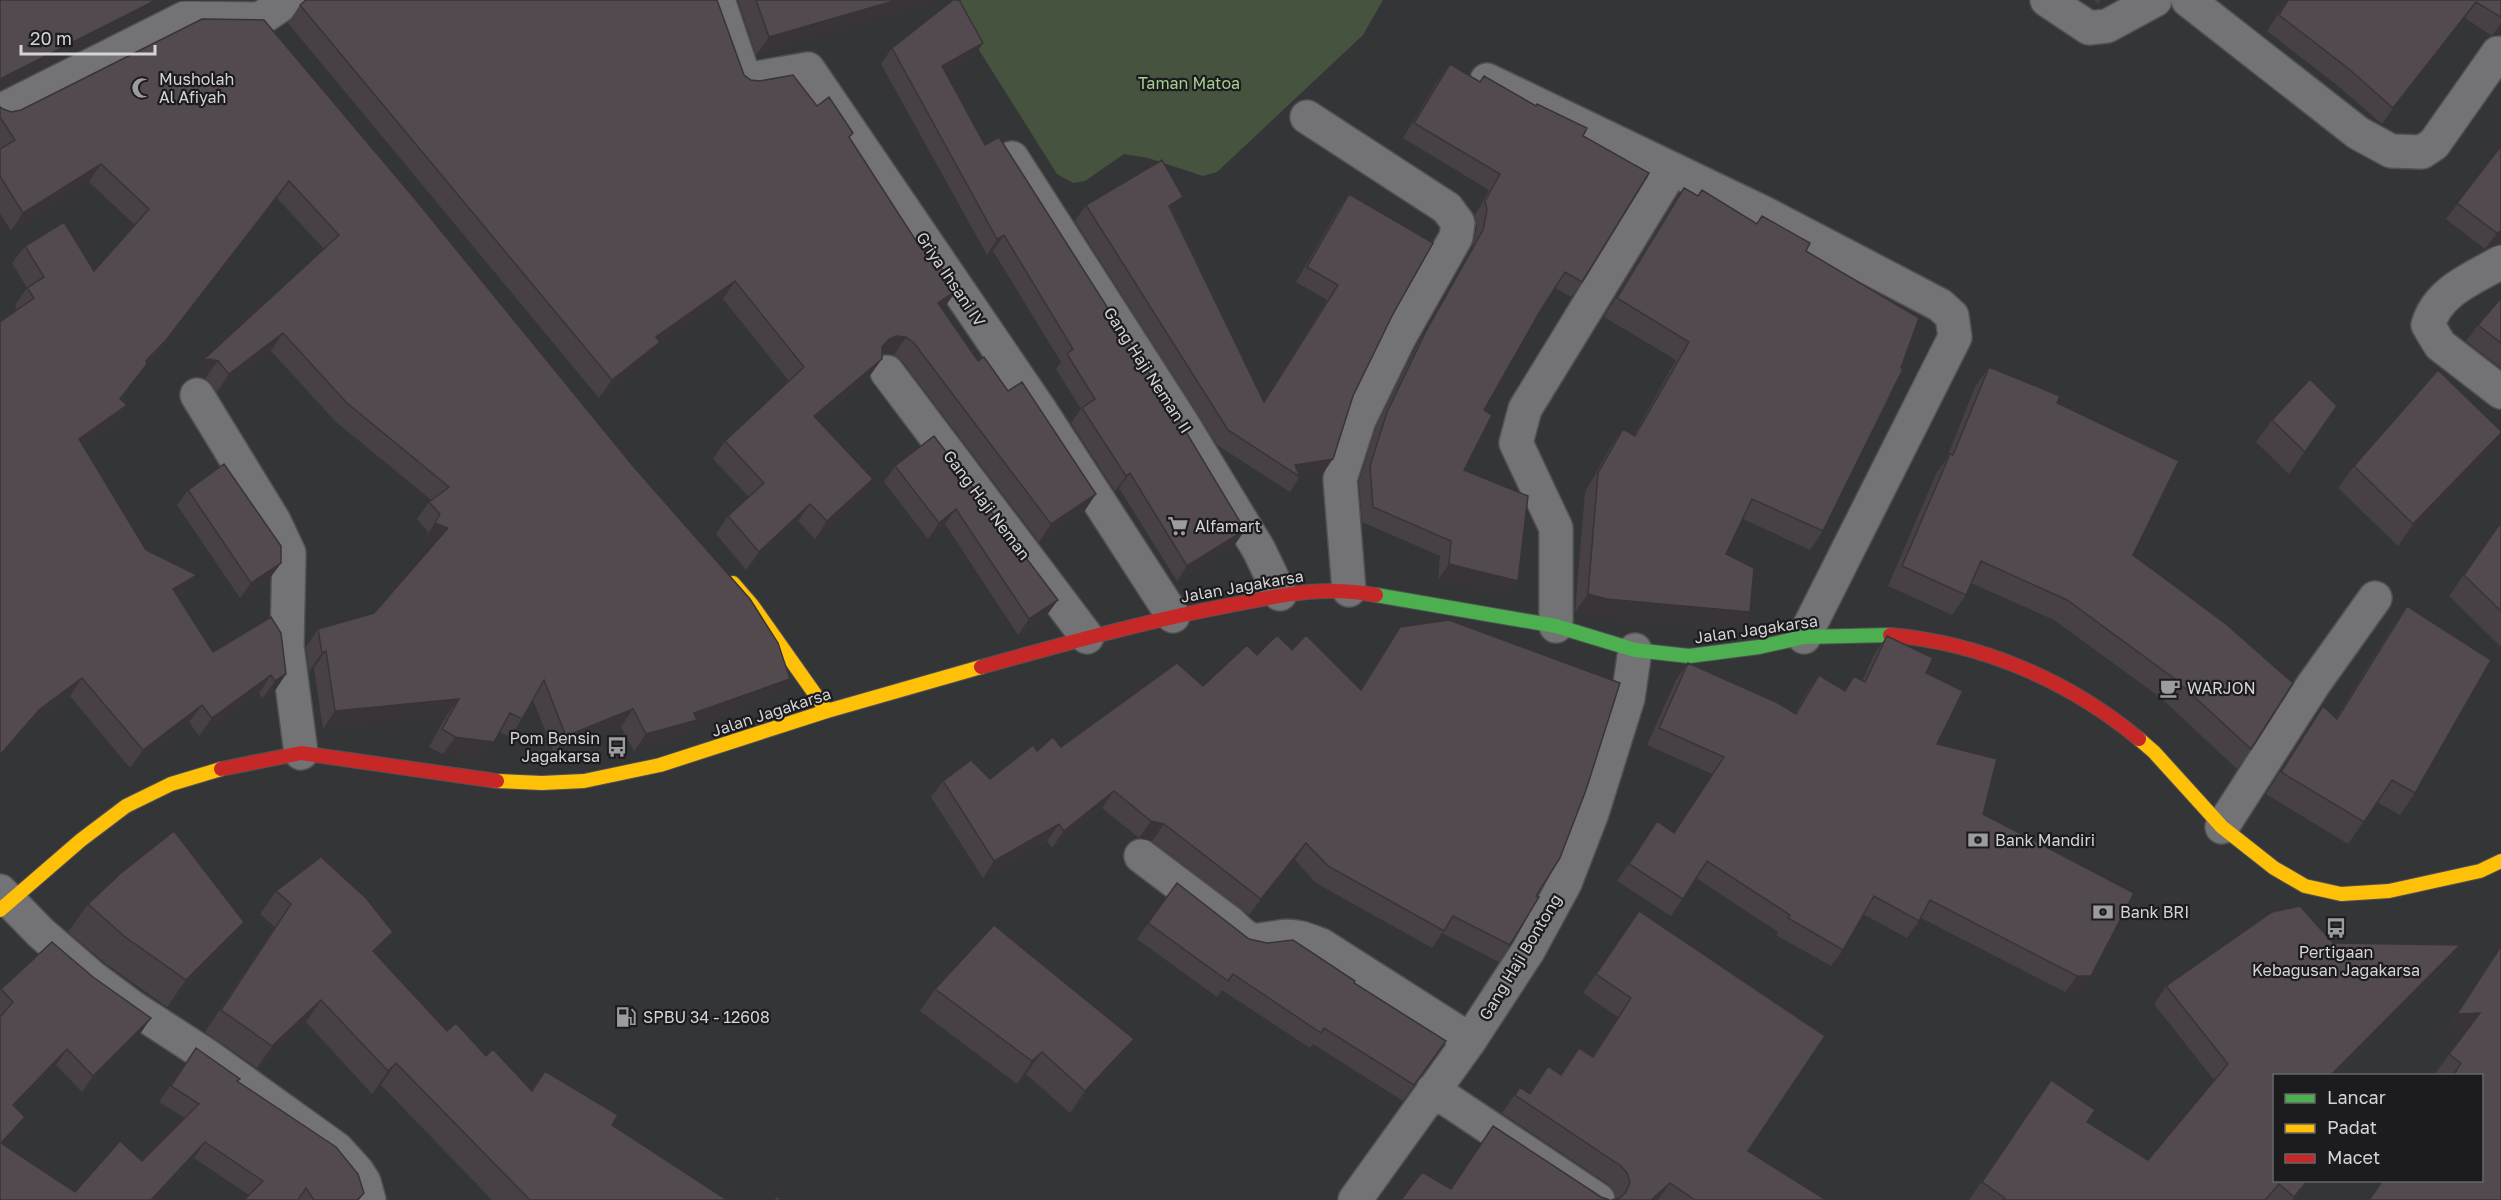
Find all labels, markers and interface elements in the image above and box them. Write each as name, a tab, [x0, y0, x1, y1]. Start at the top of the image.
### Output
scale bar	[21, 18, 154, 56]
text: 20 m	[30, 27, 72, 49]
place label: Musholah Al Afiyah	[159, 69, 234, 107]
park label: Taman Matoa	[1138, 73, 1240, 93]
mosque icon: Musholah Al Afiyah	[130, 76, 154, 100]
street label: Griya Ihsani IV	[912, 228, 990, 330]
street label: Gang Haji Neman II	[1100, 303, 1196, 437]
street label: Gang Haji Neman	[939, 446, 1035, 564]
supermarket icon: Alfamart	[1166, 514, 1190, 538]
place label: Alfamart	[1195, 516, 1261, 536]
street label: Jalan Jagakarsa	[1179, 565, 1305, 607]
street label: Jalan Jagakarsa	[1693, 610, 1819, 648]
cafe icon: WARJON	[2158, 676, 2182, 700]
place label: WARJON	[2187, 678, 2256, 698]
street label: Jalan Jagakarsa	[709, 683, 833, 741]
place label: Pom Bensin Jagakarsa	[509, 728, 600, 766]
bus stop icon: Pom Bensin Jagakarsa	[605, 735, 629, 759]
bank icon: Bank Mandiri	[1966, 828, 1990, 852]
place label: Bank Mandiri	[1995, 830, 2095, 850]
street label: Gang Haji Bontong	[1474, 890, 1566, 1024]
bank icon: Bank BRI	[2091, 900, 2115, 924]
place label: Bank BRI	[2120, 902, 2189, 922]
bus stop icon: Pertigaan Kebagusan Jagakarsa	[2324, 916, 2348, 940]
place label: Pertigaan Kebagusan Jagakarsa	[2252, 942, 2420, 980]
fuel station icon: SPBU 34 - 12608	[614, 1005, 638, 1029]
place label: SPBU 34 - 12608	[643, 1007, 770, 1027]
legend	[2273, 1074, 2483, 1182]
text: Lancar	[2327, 1086, 2386, 1108]
text: Padat	[2327, 1116, 2377, 1138]
text: Macet	[2327, 1146, 2380, 1168]

